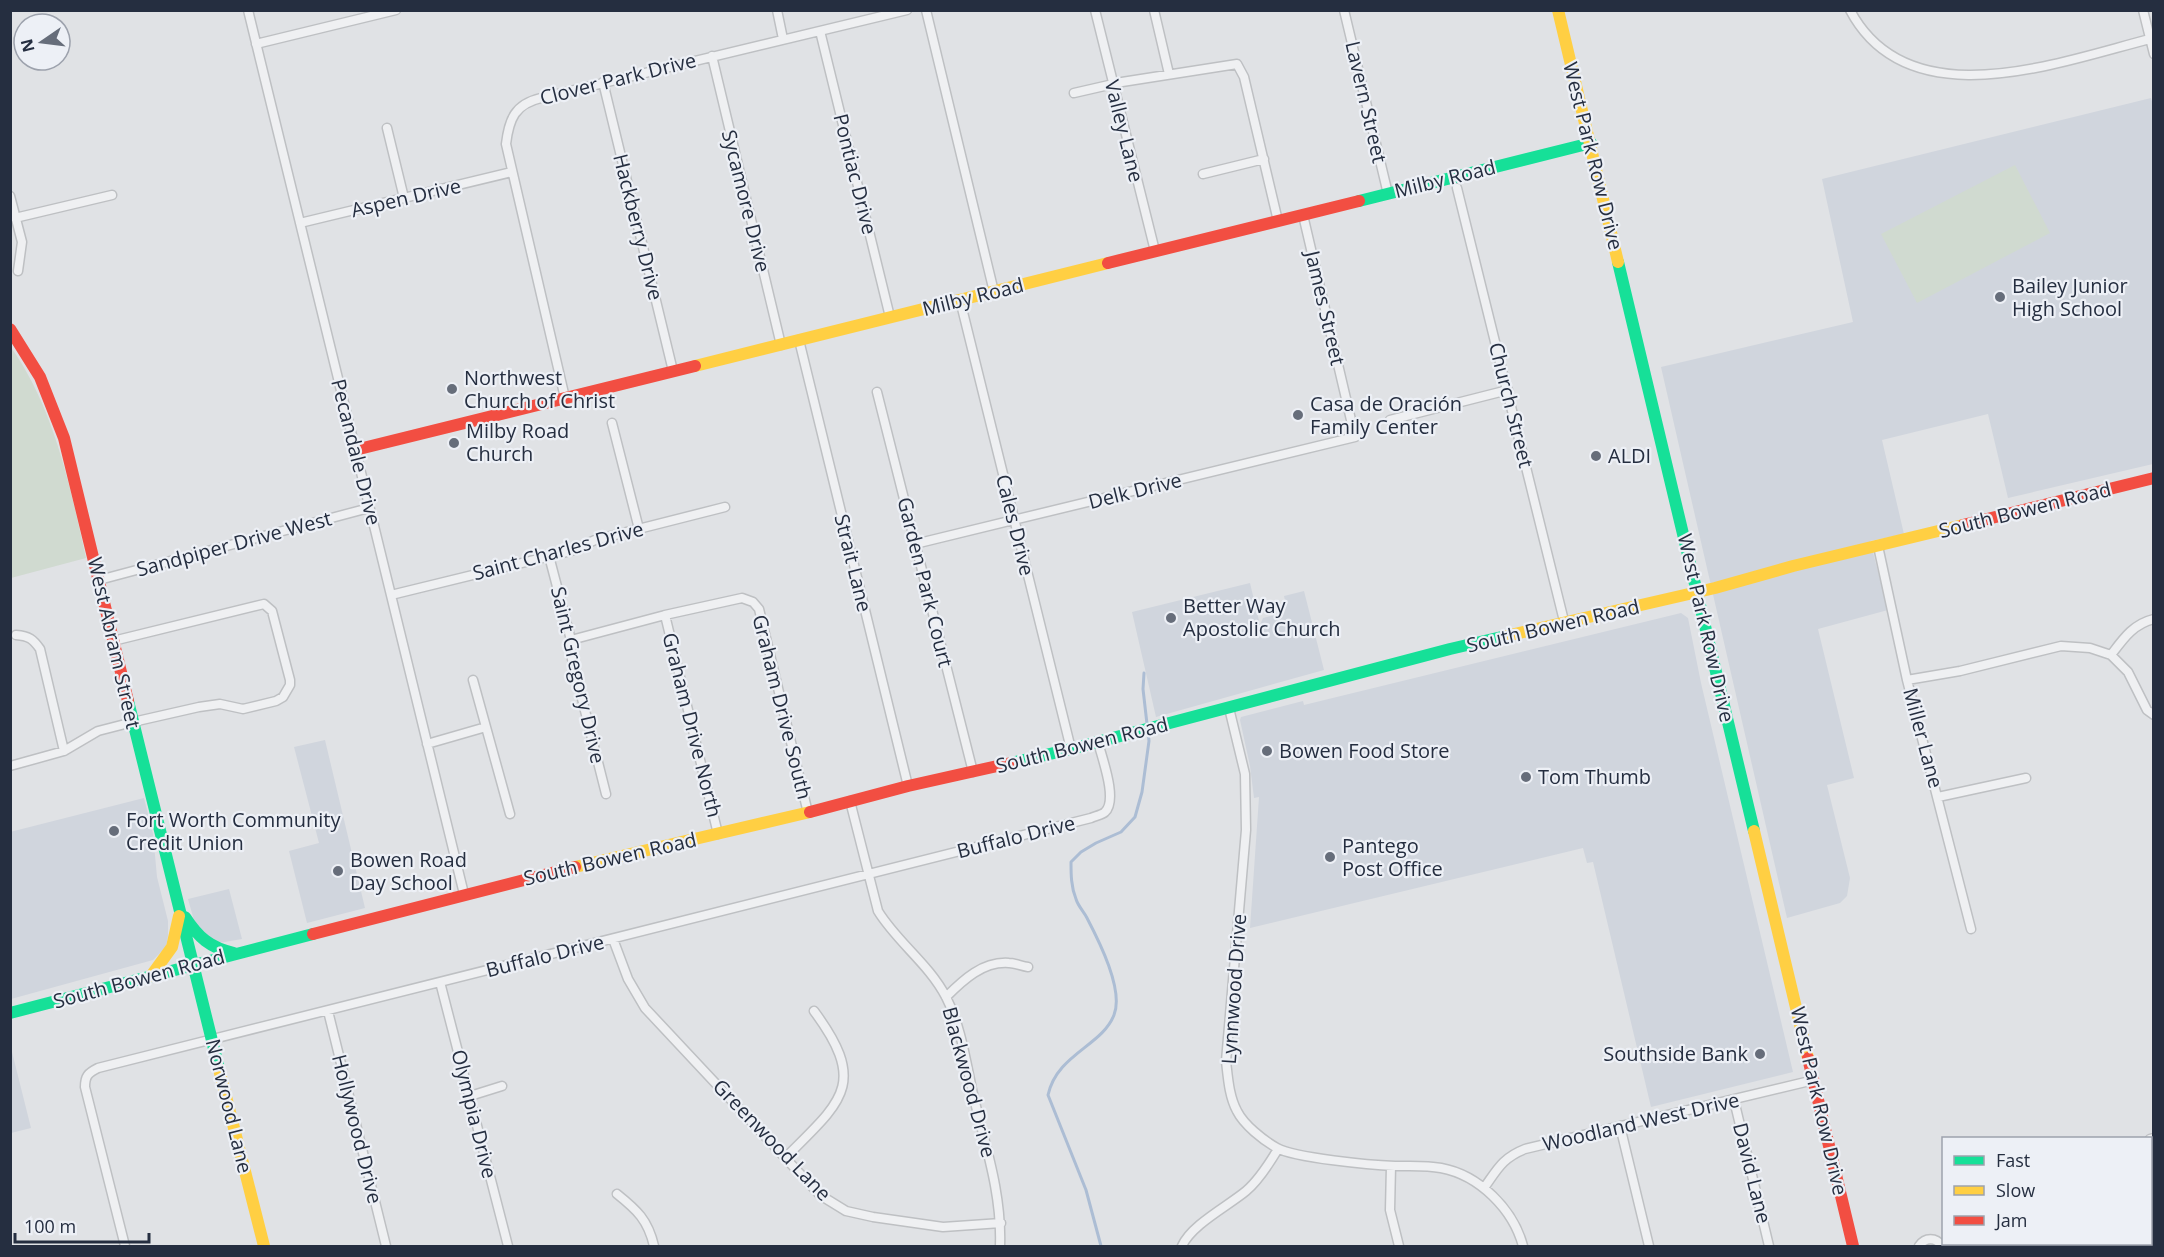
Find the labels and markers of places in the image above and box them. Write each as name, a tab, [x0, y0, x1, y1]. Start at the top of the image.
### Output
place label: Bailey Junior High School	[2012, 272, 2128, 322]
marker: Bailey Junior High School	[1993, 290, 2007, 304]
place label: Northwest Church of Christ	[464, 364, 615, 414]
marker: Northwest Church of Christ	[445, 382, 459, 396]
place label: Casa de Oración Family Center	[1310, 390, 1462, 440]
marker: Casa de Oración Family Center	[1291, 408, 1305, 422]
place label: Milby Road Church	[466, 417, 569, 467]
marker: Milby Road Church	[447, 436, 461, 450]
place label: ALDI	[1608, 442, 1651, 469]
marker: ALDI	[1589, 449, 1603, 463]
place label: Better Way Apostolic Church	[1183, 592, 1341, 642]
marker: Better Way Apostolic Church	[1164, 611, 1178, 625]
place label: Bowen Food Store	[1279, 737, 1450, 764]
marker: Bowen Food Store	[1260, 744, 1274, 758]
place label: Tom Thumb	[1538, 763, 1651, 790]
marker: Tom Thumb	[1519, 770, 1533, 784]
place label: Fort Worth Community Credit Union	[126, 806, 341, 856]
marker: Fort Worth Community Credit Union	[107, 824, 121, 838]
place label: Pantego Post Office	[1342, 832, 1443, 882]
place label: Bowen Road Day School	[350, 846, 467, 896]
marker: Pantego Post Office	[1323, 850, 1337, 864]
marker: Bowen Road Day School	[331, 864, 345, 878]
place label: Southside Bank	[1603, 1040, 1748, 1067]
marker: Southside Bank	[1753, 1047, 1767, 1061]

